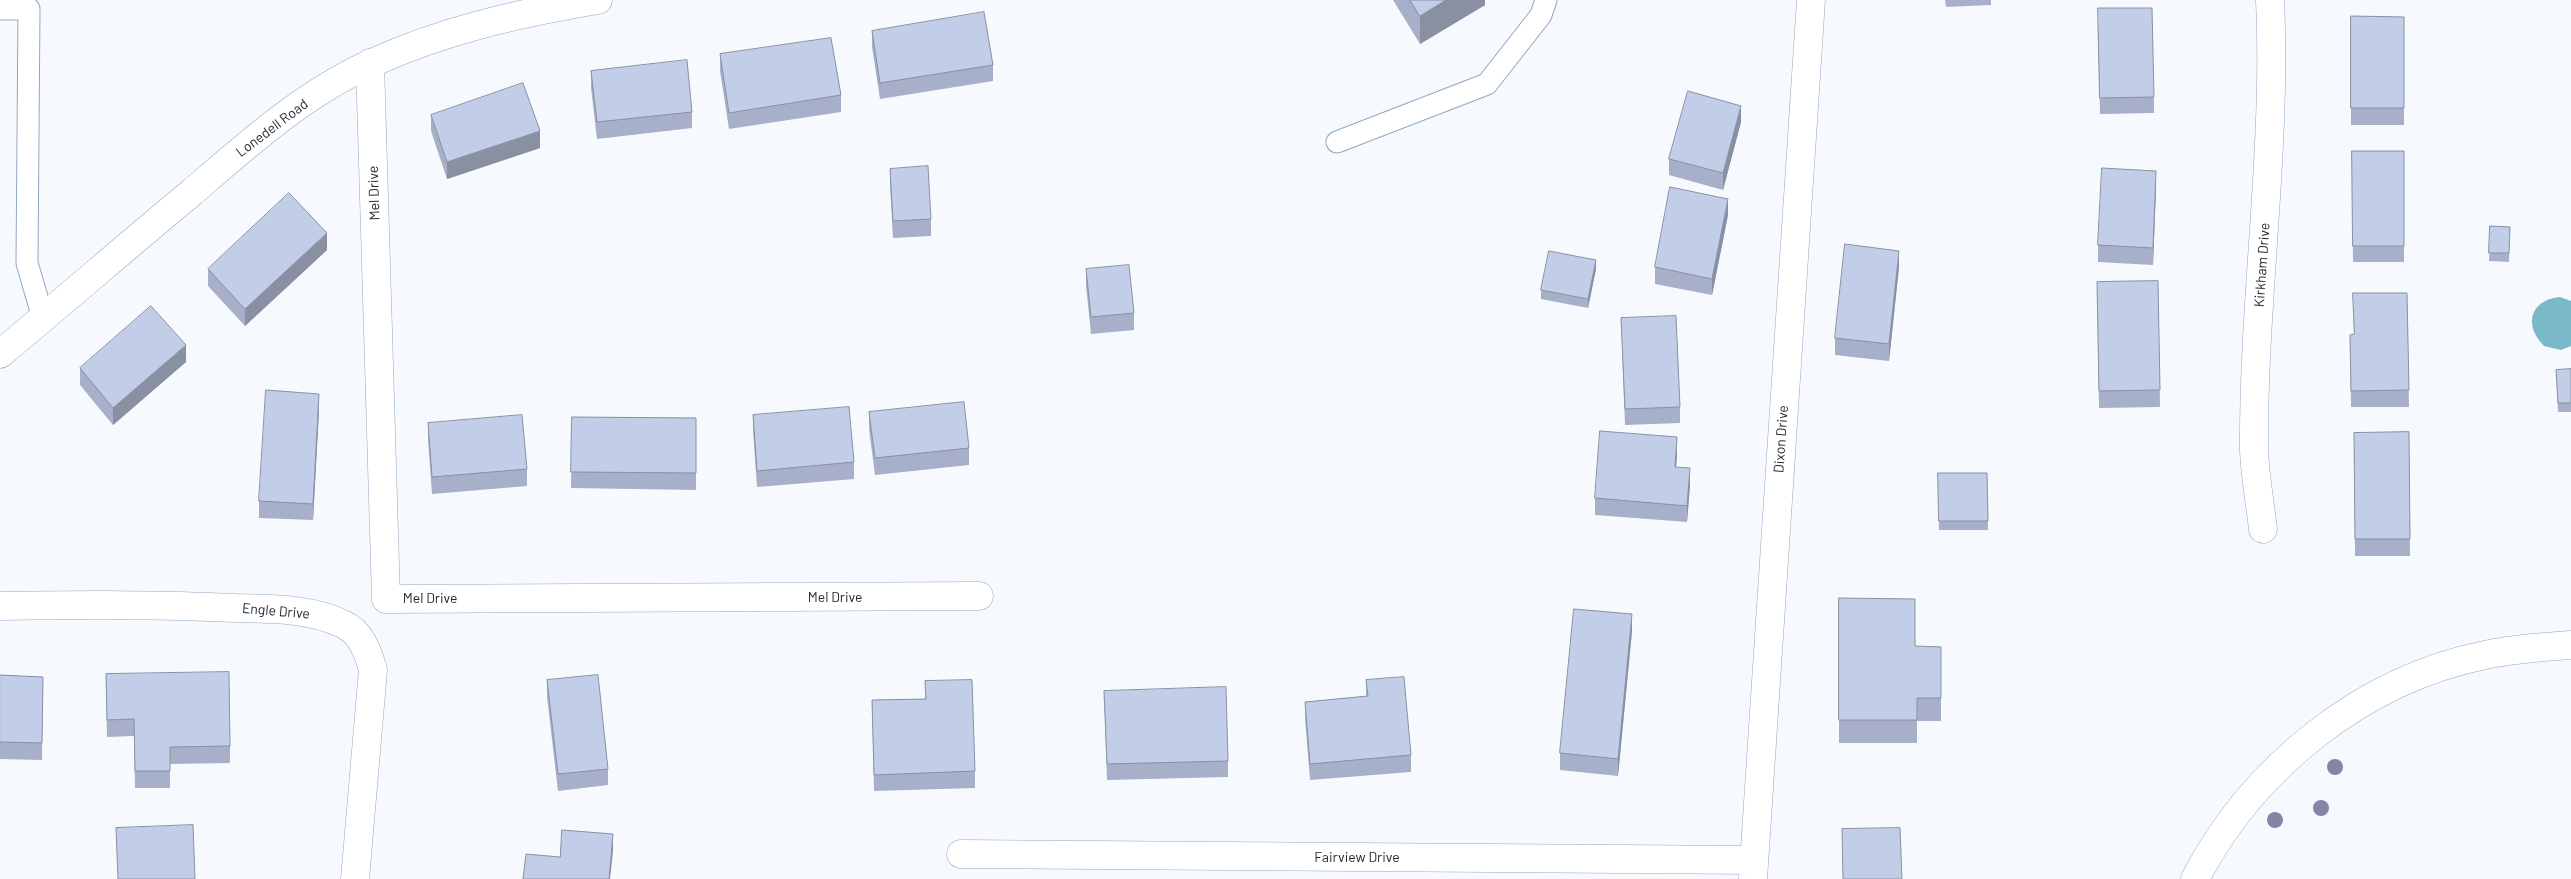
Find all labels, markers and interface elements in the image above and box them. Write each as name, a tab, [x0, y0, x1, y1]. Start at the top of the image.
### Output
street label: Lonedell Road	[233, 95, 311, 161]
street label: Mel Drive	[365, 165, 383, 221]
street label: Kirkham Drive	[2251, 222, 2273, 308]
street label: Dixon Drive	[1770, 405, 1792, 473]
street label: Mel Drive	[808, 589, 862, 605]
street label: Mel Drive	[403, 590, 457, 606]
street label: Engle Drive	[241, 600, 311, 622]
street label: Fairview Drive	[1314, 849, 1400, 865]

